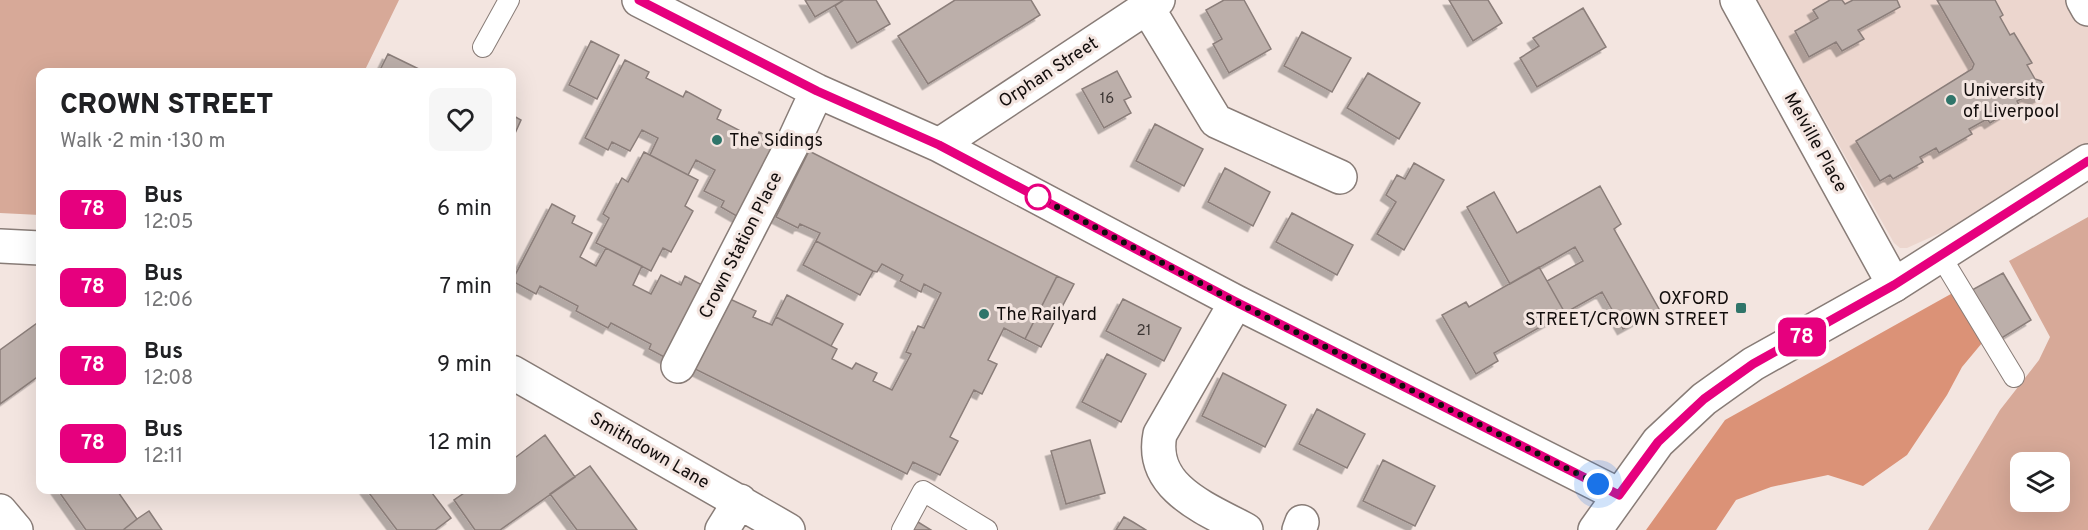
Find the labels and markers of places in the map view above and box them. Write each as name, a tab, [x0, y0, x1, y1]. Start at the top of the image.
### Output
place label: University of Liverpool	[1963, 80, 2059, 124]
marker: University of Liverpool	[1944, 93, 1958, 107]
place label: The Sidings	[729, 130, 823, 153]
marker: The Sidings	[710, 133, 724, 147]
unlabelled marker	[1025, 184, 1051, 210]
place label: OXFORD STREET/CROWN STREET	[1525, 288, 1729, 332]
marker: OXFORD STREET/CROWN STREET	[1734, 301, 1748, 315]
place label: The Railyard	[996, 304, 1097, 327]
marker: The Railyard	[977, 307, 991, 321]

